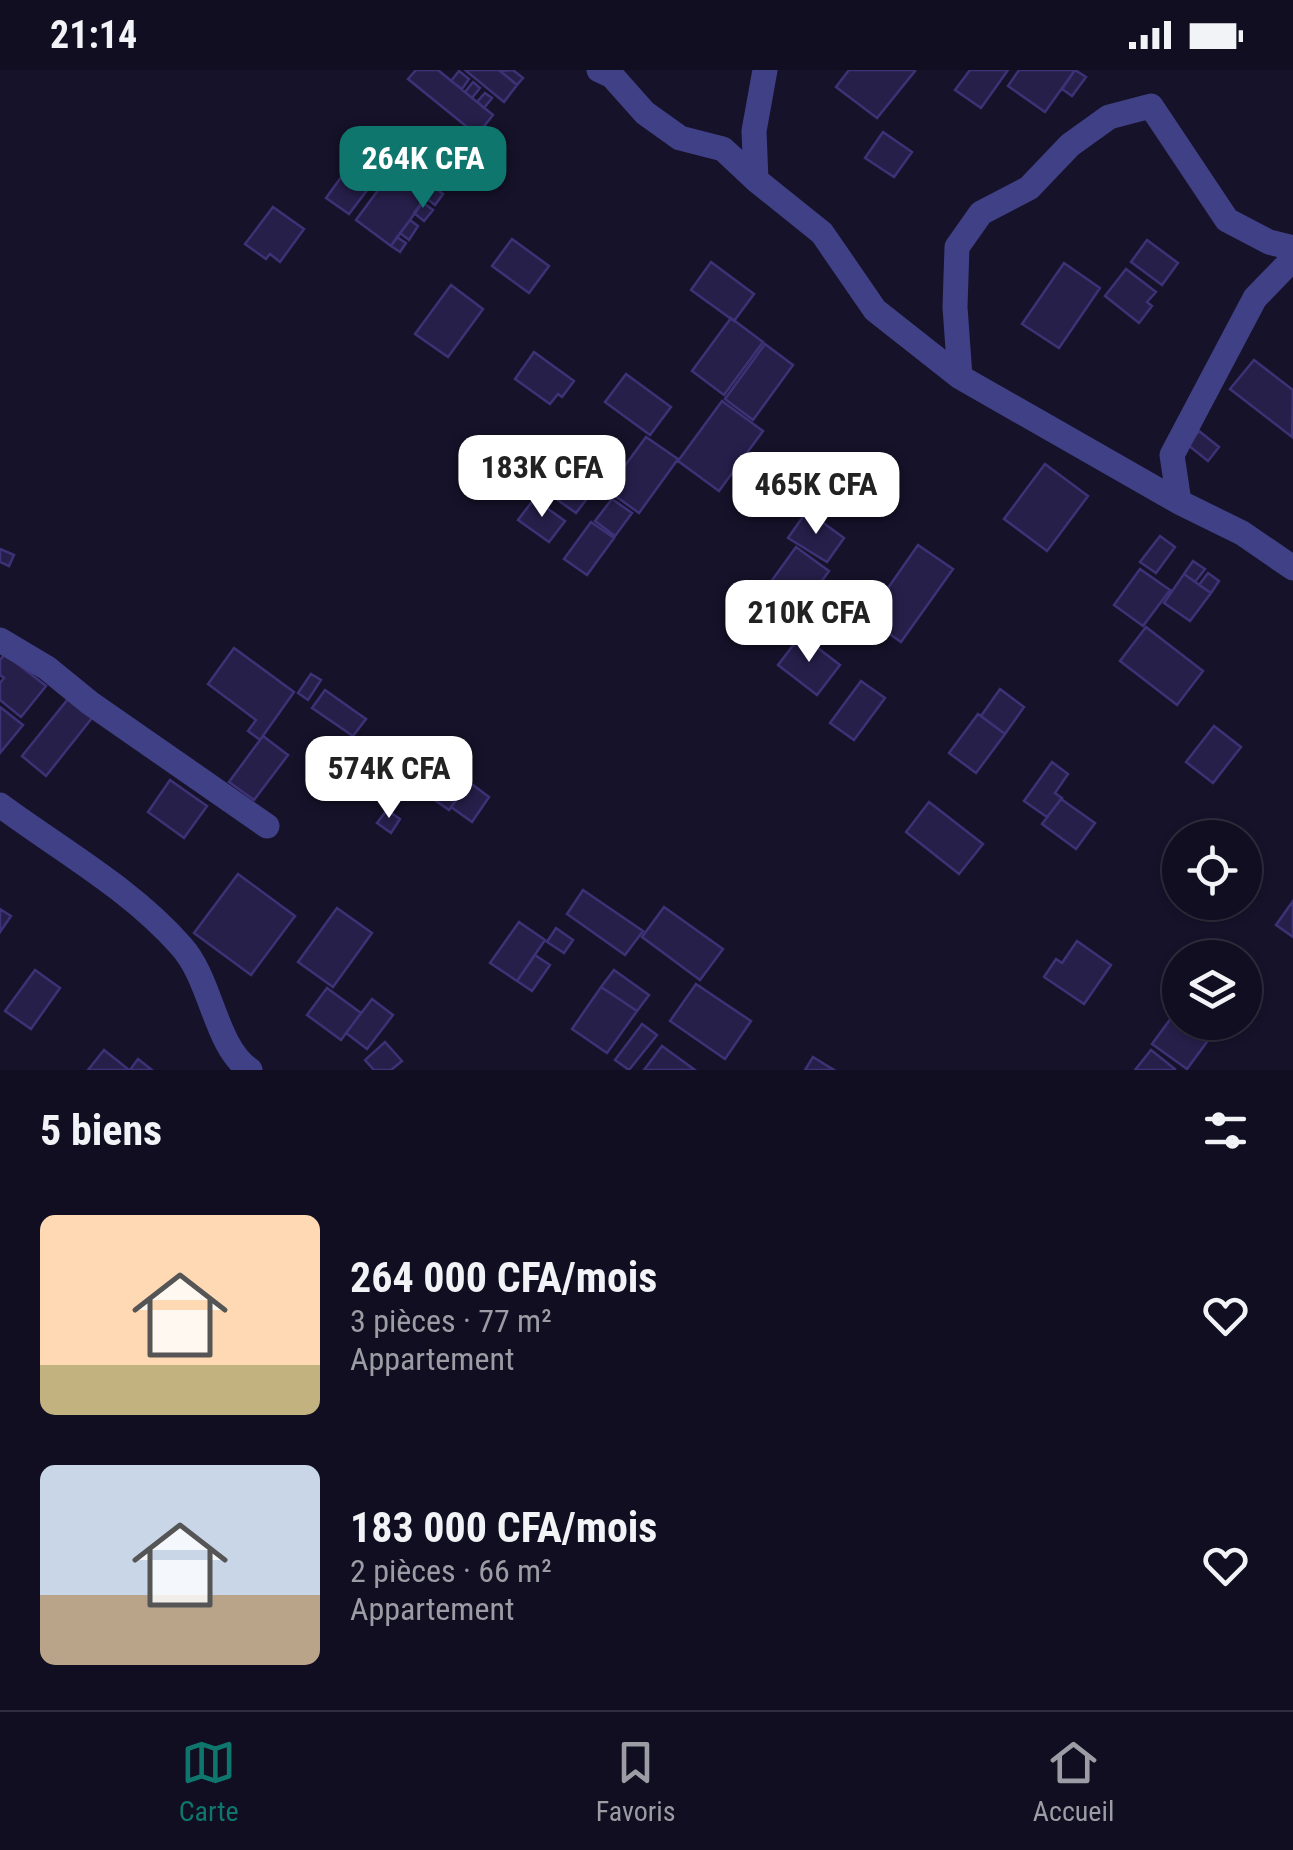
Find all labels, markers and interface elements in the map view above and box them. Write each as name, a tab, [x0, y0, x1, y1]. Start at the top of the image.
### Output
text: 21:14	[50, 13, 137, 57]
pin: 264K CFA	[320, 126, 526, 211]
text: 264K CFA	[361, 139, 485, 177]
pin: 183K CFA	[439, 435, 645, 520]
text: 183K CFA	[480, 448, 604, 486]
pin: 465K CFA	[713, 452, 919, 537]
text: 465K CFA	[754, 465, 878, 503]
pin: 210K CFA	[706, 580, 912, 665]
text: 210K CFA	[747, 593, 871, 631]
pin: 574K CFA	[286, 736, 492, 821]
text: 574K CFA	[327, 749, 451, 787]
map controls	[1162, 820, 1262, 1040]
button: locate	[1162, 820, 1262, 920]
button: layers	[1162, 940, 1262, 1040]
icon: filters	[1198, 1103, 1253, 1158]
text: 5 biens	[40, 1106, 162, 1155]
text: 264 000 CFA/mois	[350, 1253, 657, 1302]
icon: home	[120, 1255, 240, 1375]
icon: heart	[1198, 1288, 1253, 1343]
text: 3 pièces · 77 m²	[350, 1302, 552, 1340]
text: Appartement	[350, 1340, 514, 1378]
text: 183 000 CFA/mois	[350, 1503, 657, 1552]
icon: home	[120, 1505, 240, 1625]
icon: heart	[1198, 1538, 1253, 1593]
text: 2 pièces · 66 m²	[350, 1552, 552, 1590]
text: Appartement	[350, 1590, 514, 1628]
tab: Carte	[179, 1735, 239, 1828]
tab: Favoris	[596, 1735, 676, 1828]
tab: Accueil	[1033, 1735, 1114, 1828]

